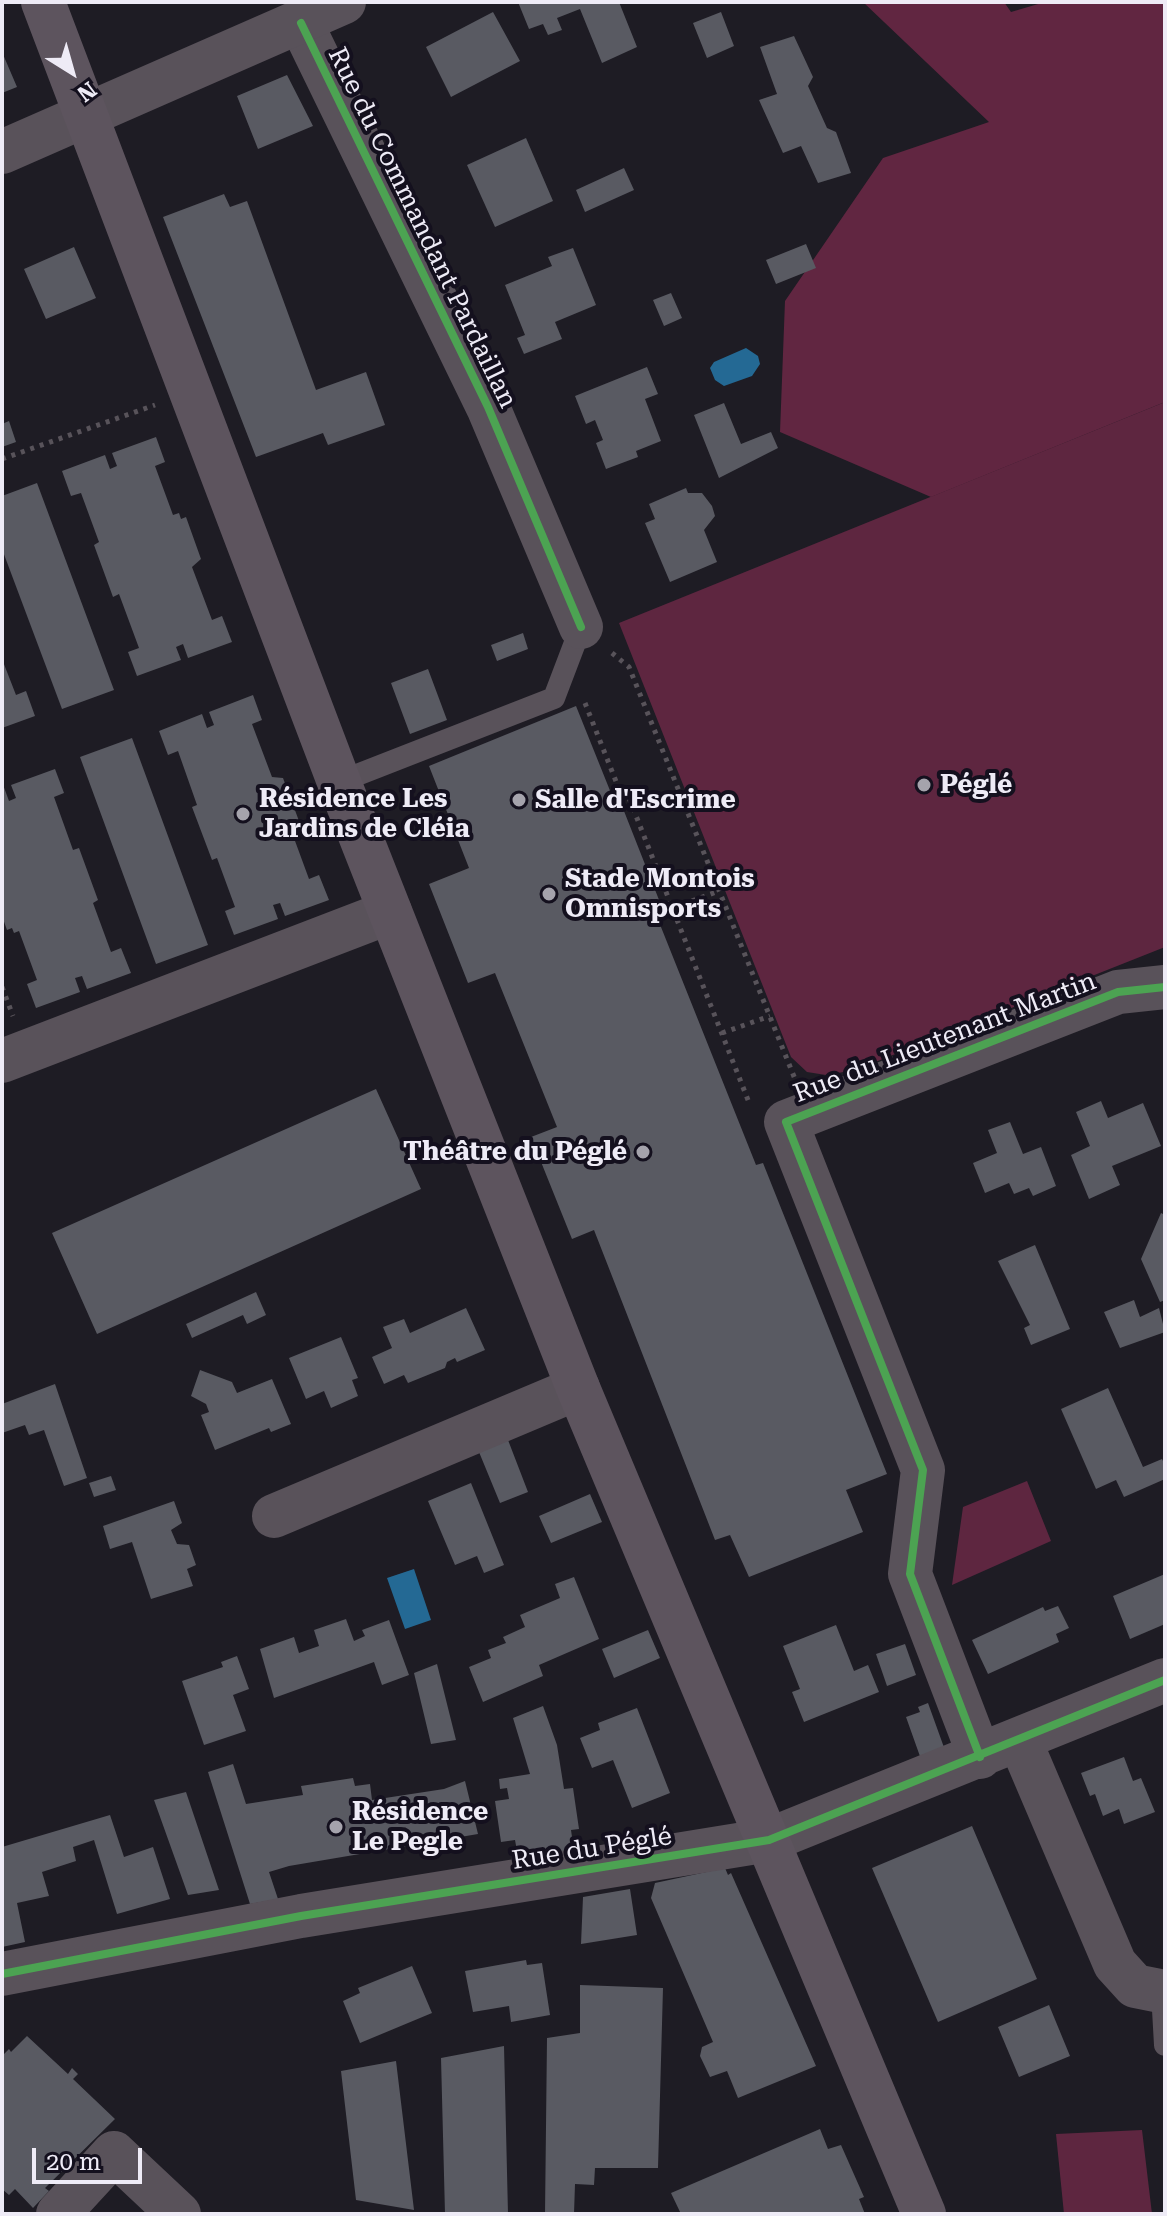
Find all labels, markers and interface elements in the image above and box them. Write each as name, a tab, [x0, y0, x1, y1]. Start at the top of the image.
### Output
north arrow	[32, 32, 112, 112]
street label: Rue du Commandant Pardaillan	[321, 43, 523, 413]
text: N	[72, 76, 101, 107]
place label: Péglé	[940, 769, 1012, 801]
marker: Péglé	[915, 776, 933, 794]
place label: Résidence Les Jardins de Cléia	[259, 783, 470, 844]
place label: Salle d'Escrime	[535, 784, 736, 816]
marker: Salle d'Escrime	[510, 791, 528, 809]
marker: Résidence Les Jardins de Cléia	[234, 805, 252, 823]
place label: Stade Montois Omnisports	[565, 863, 755, 924]
marker: Stade Montois Omnisports	[540, 885, 558, 903]
street label: Rue du Lieutenant Martin	[790, 966, 1100, 1110]
place label: Théâtre du Péglé	[403, 1136, 627, 1168]
marker: Théâtre du Péglé	[634, 1143, 652, 1161]
place label: Résidence Le Pegle	[352, 1796, 488, 1858]
marker: Résidence Le Pegle	[327, 1818, 345, 1836]
street label: Rue du Péglé	[510, 1821, 674, 1877]
scale bar	[36, 2132, 146, 2182]
text: 20 m	[46, 2148, 101, 2176]

